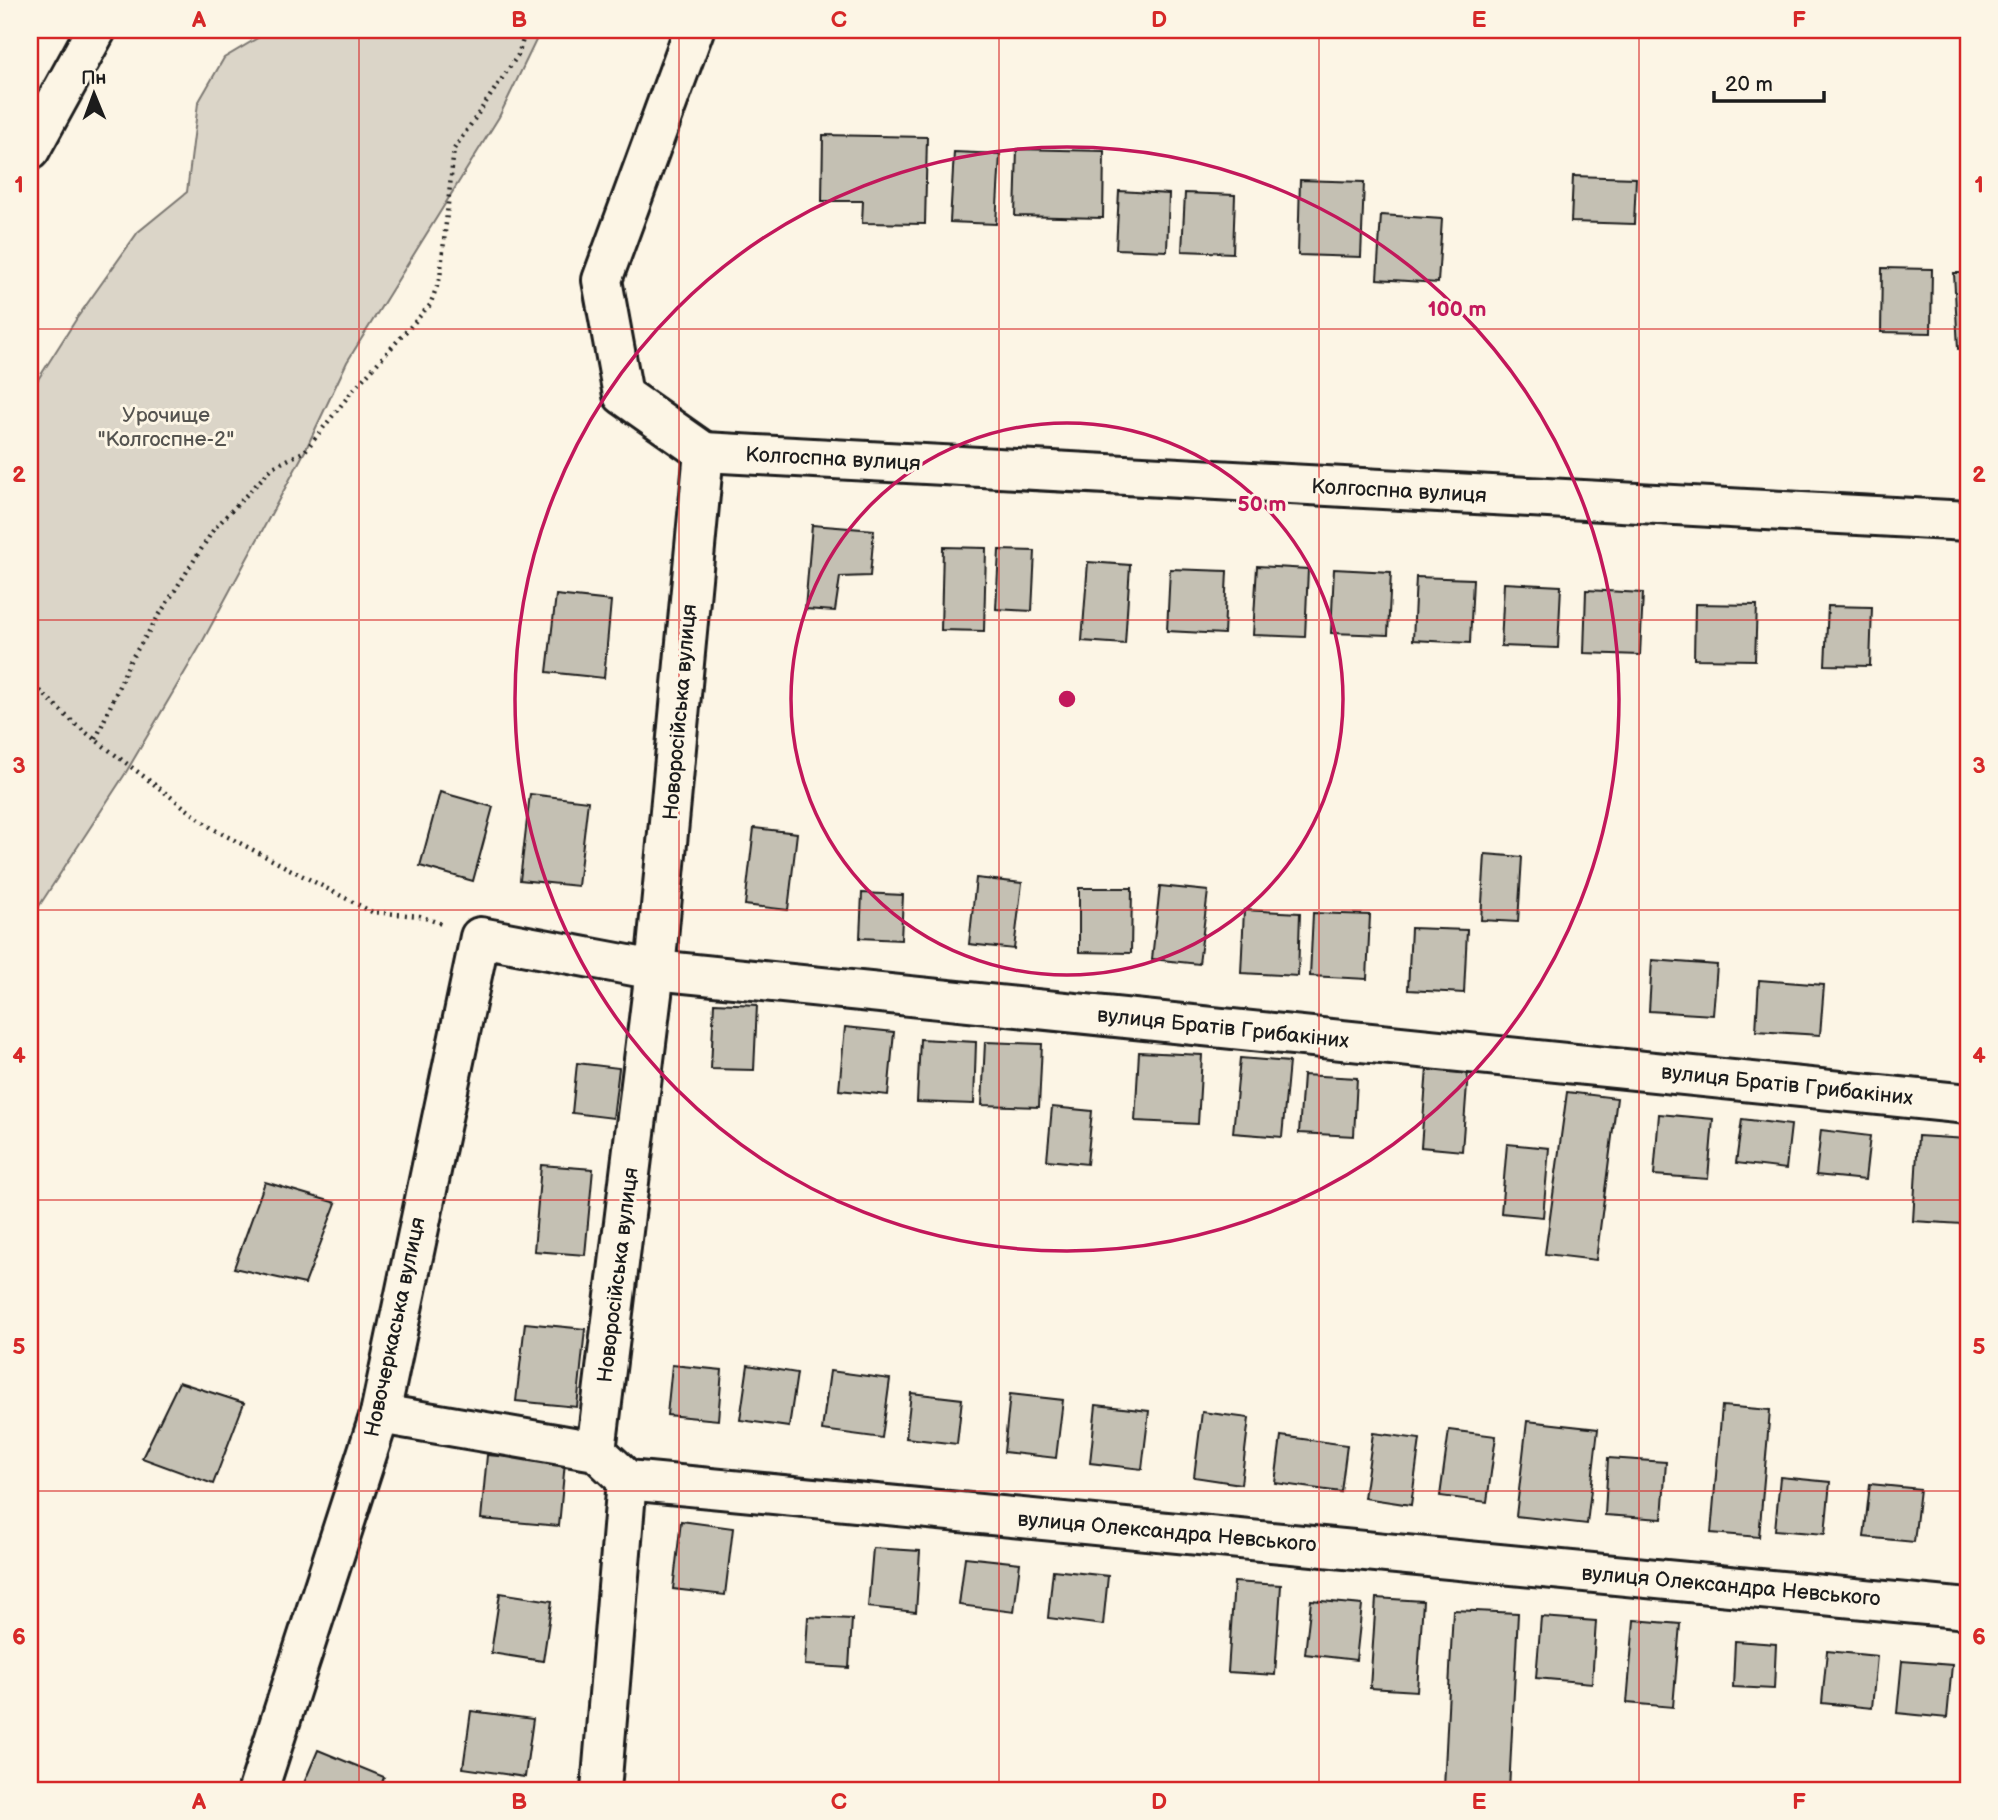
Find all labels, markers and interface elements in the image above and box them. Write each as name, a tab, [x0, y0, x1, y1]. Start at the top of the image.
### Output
text: A	[191, 6, 207, 34]
text: B	[511, 6, 527, 34]
text: C	[831, 6, 847, 34]
text: D	[1151, 6, 1167, 34]
text: E	[1472, 6, 1487, 34]
text: F	[1792, 6, 1806, 34]
north arrow	[60, 60, 130, 130]
scale bar	[1714, 60, 1825, 104]
text: Пн	[81, 67, 107, 90]
text: 20 m	[1725, 72, 1773, 97]
text: 1	[14, 171, 24, 199]
text: 1	[1974, 171, 1984, 199]
text: 100 m	[1428, 297, 1486, 322]
park label: Урочище "Колгоспне-2"	[98, 403, 234, 452]
street label: Колгоспна вулиця	[745, 442, 921, 476]
text: 2	[12, 461, 26, 489]
text: 2	[1972, 461, 1986, 489]
street label: Колгоспна вулиця	[1311, 474, 1487, 508]
text: 50 m	[1238, 492, 1286, 517]
street label: Новоросійська вулиця	[658, 603, 702, 821]
centre of rings	[1055, 687, 1079, 711]
text: 3	[12, 752, 26, 780]
text: 3	[1972, 752, 1986, 780]
street label: вулиця Братів Грибакіних	[1096, 1002, 1351, 1054]
text: 4	[12, 1042, 26, 1070]
text: 4	[1972, 1042, 1986, 1070]
street label: вулиця Братів Грибакіних	[1660, 1059, 1915, 1111]
street label: Новоросійська вулиця	[592, 1166, 644, 1384]
street label: Новочеркаська вулиця	[359, 1215, 431, 1439]
text: 5	[12, 1333, 26, 1361]
text: 5	[1972, 1333, 1986, 1361]
street label: вулиця Олександра Невського	[1016, 1506, 1318, 1558]
street label: вулиця Олександра Невського	[1580, 1560, 1882, 1612]
text: 6	[12, 1623, 26, 1651]
text: 6	[1972, 1623, 1986, 1651]
text: A	[191, 1788, 207, 1816]
text: B	[511, 1788, 527, 1816]
text: C	[831, 1788, 847, 1816]
text: D	[1151, 1788, 1167, 1816]
text: E	[1472, 1788, 1487, 1816]
text: F	[1792, 1788, 1806, 1816]

